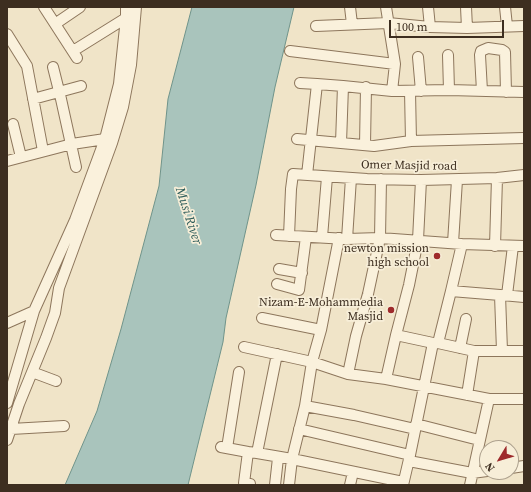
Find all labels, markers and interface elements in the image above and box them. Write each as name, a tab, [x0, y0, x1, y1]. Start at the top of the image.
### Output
scale bar	[391, 12, 506, 38]
text: 100 m	[396, 19, 428, 35]
street label: Omer Masjid road	[361, 158, 457, 174]
water label: Musi River	[171, 185, 205, 247]
place label: newton mission high school	[344, 242, 429, 270]
marker: newton mission high school	[432, 251, 442, 261]
place label: Nizam-E-Mohammedia Masjid	[259, 296, 383, 324]
marker: Nizam-E-Mohammedia Masjid	[386, 305, 396, 315]
north arrow	[479, 440, 519, 480]
text: N	[482, 459, 498, 475]

